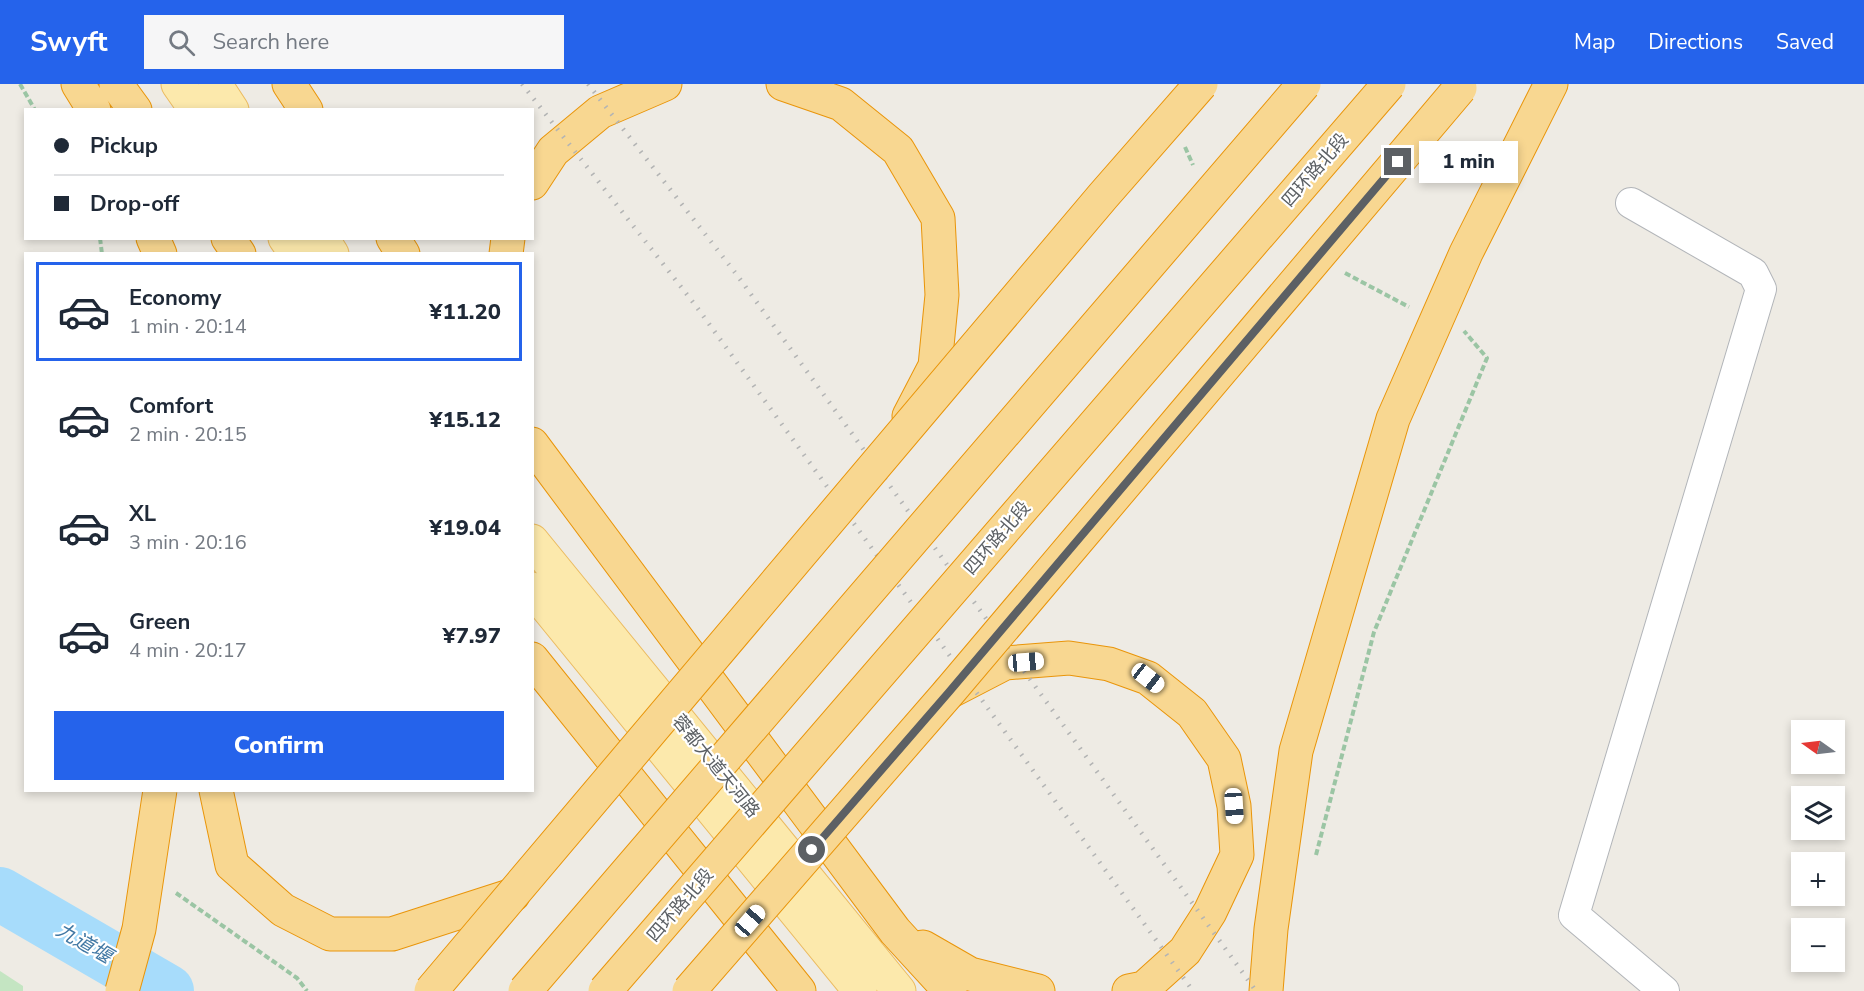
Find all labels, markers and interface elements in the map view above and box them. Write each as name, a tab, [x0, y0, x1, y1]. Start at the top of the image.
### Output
search box	[144, 15, 564, 69]
text: Swyft	[30, 23, 108, 61]
icon: search	[165, 26, 198, 59]
text: Search here	[213, 27, 329, 57]
text: Map	[1574, 28, 1615, 56]
text: Directions	[1648, 28, 1743, 56]
text: Saved	[1776, 28, 1834, 56]
street label: 四环路北段	[1276, 128, 1354, 212]
text: Pickup	[90, 131, 158, 161]
callout: 1 min	[1419, 141, 1518, 183]
route end	[1384, 148, 1411, 175]
text: 1 min	[1442, 148, 1495, 175]
text: Drop-off	[90, 189, 179, 219]
text: Economy	[129, 283, 221, 313]
icon: car	[57, 285, 111, 339]
text: ¥11.20	[429, 297, 501, 327]
text: 1 min · 20:14	[129, 313, 247, 340]
text: Comfort	[129, 391, 213, 421]
icon: car	[57, 393, 111, 447]
text: ¥15.12	[429, 405, 501, 435]
text: 2 min · 20:15	[129, 421, 247, 448]
street label: 四环路北段	[958, 496, 1036, 580]
text: XL	[129, 499, 156, 529]
icon: car	[57, 501, 111, 555]
text: ¥19.04	[429, 513, 501, 543]
text: 3 min · 20:16	[129, 529, 247, 556]
text: Green	[129, 607, 190, 637]
icon: car	[57, 609, 111, 663]
text: ¥7.97	[442, 621, 501, 651]
text: 4 min · 20:17	[129, 637, 247, 664]
car	[1007, 651, 1045, 673]
car	[1128, 660, 1168, 696]
street label: 蓉都大道天河路	[667, 709, 765, 823]
button: Confirm	[54, 711, 504, 780]
north arrow	[1791, 720, 1845, 774]
map controls	[1791, 720, 1845, 972]
button: layers	[1791, 786, 1845, 840]
car	[1224, 787, 1244, 825]
route start	[798, 836, 825, 863]
button: +	[1791, 852, 1845, 906]
street label: 四环路北段	[641, 863, 719, 947]
car	[731, 902, 769, 940]
water label: 九道堰	[51, 916, 119, 971]
button: −	[1791, 918, 1845, 972]

